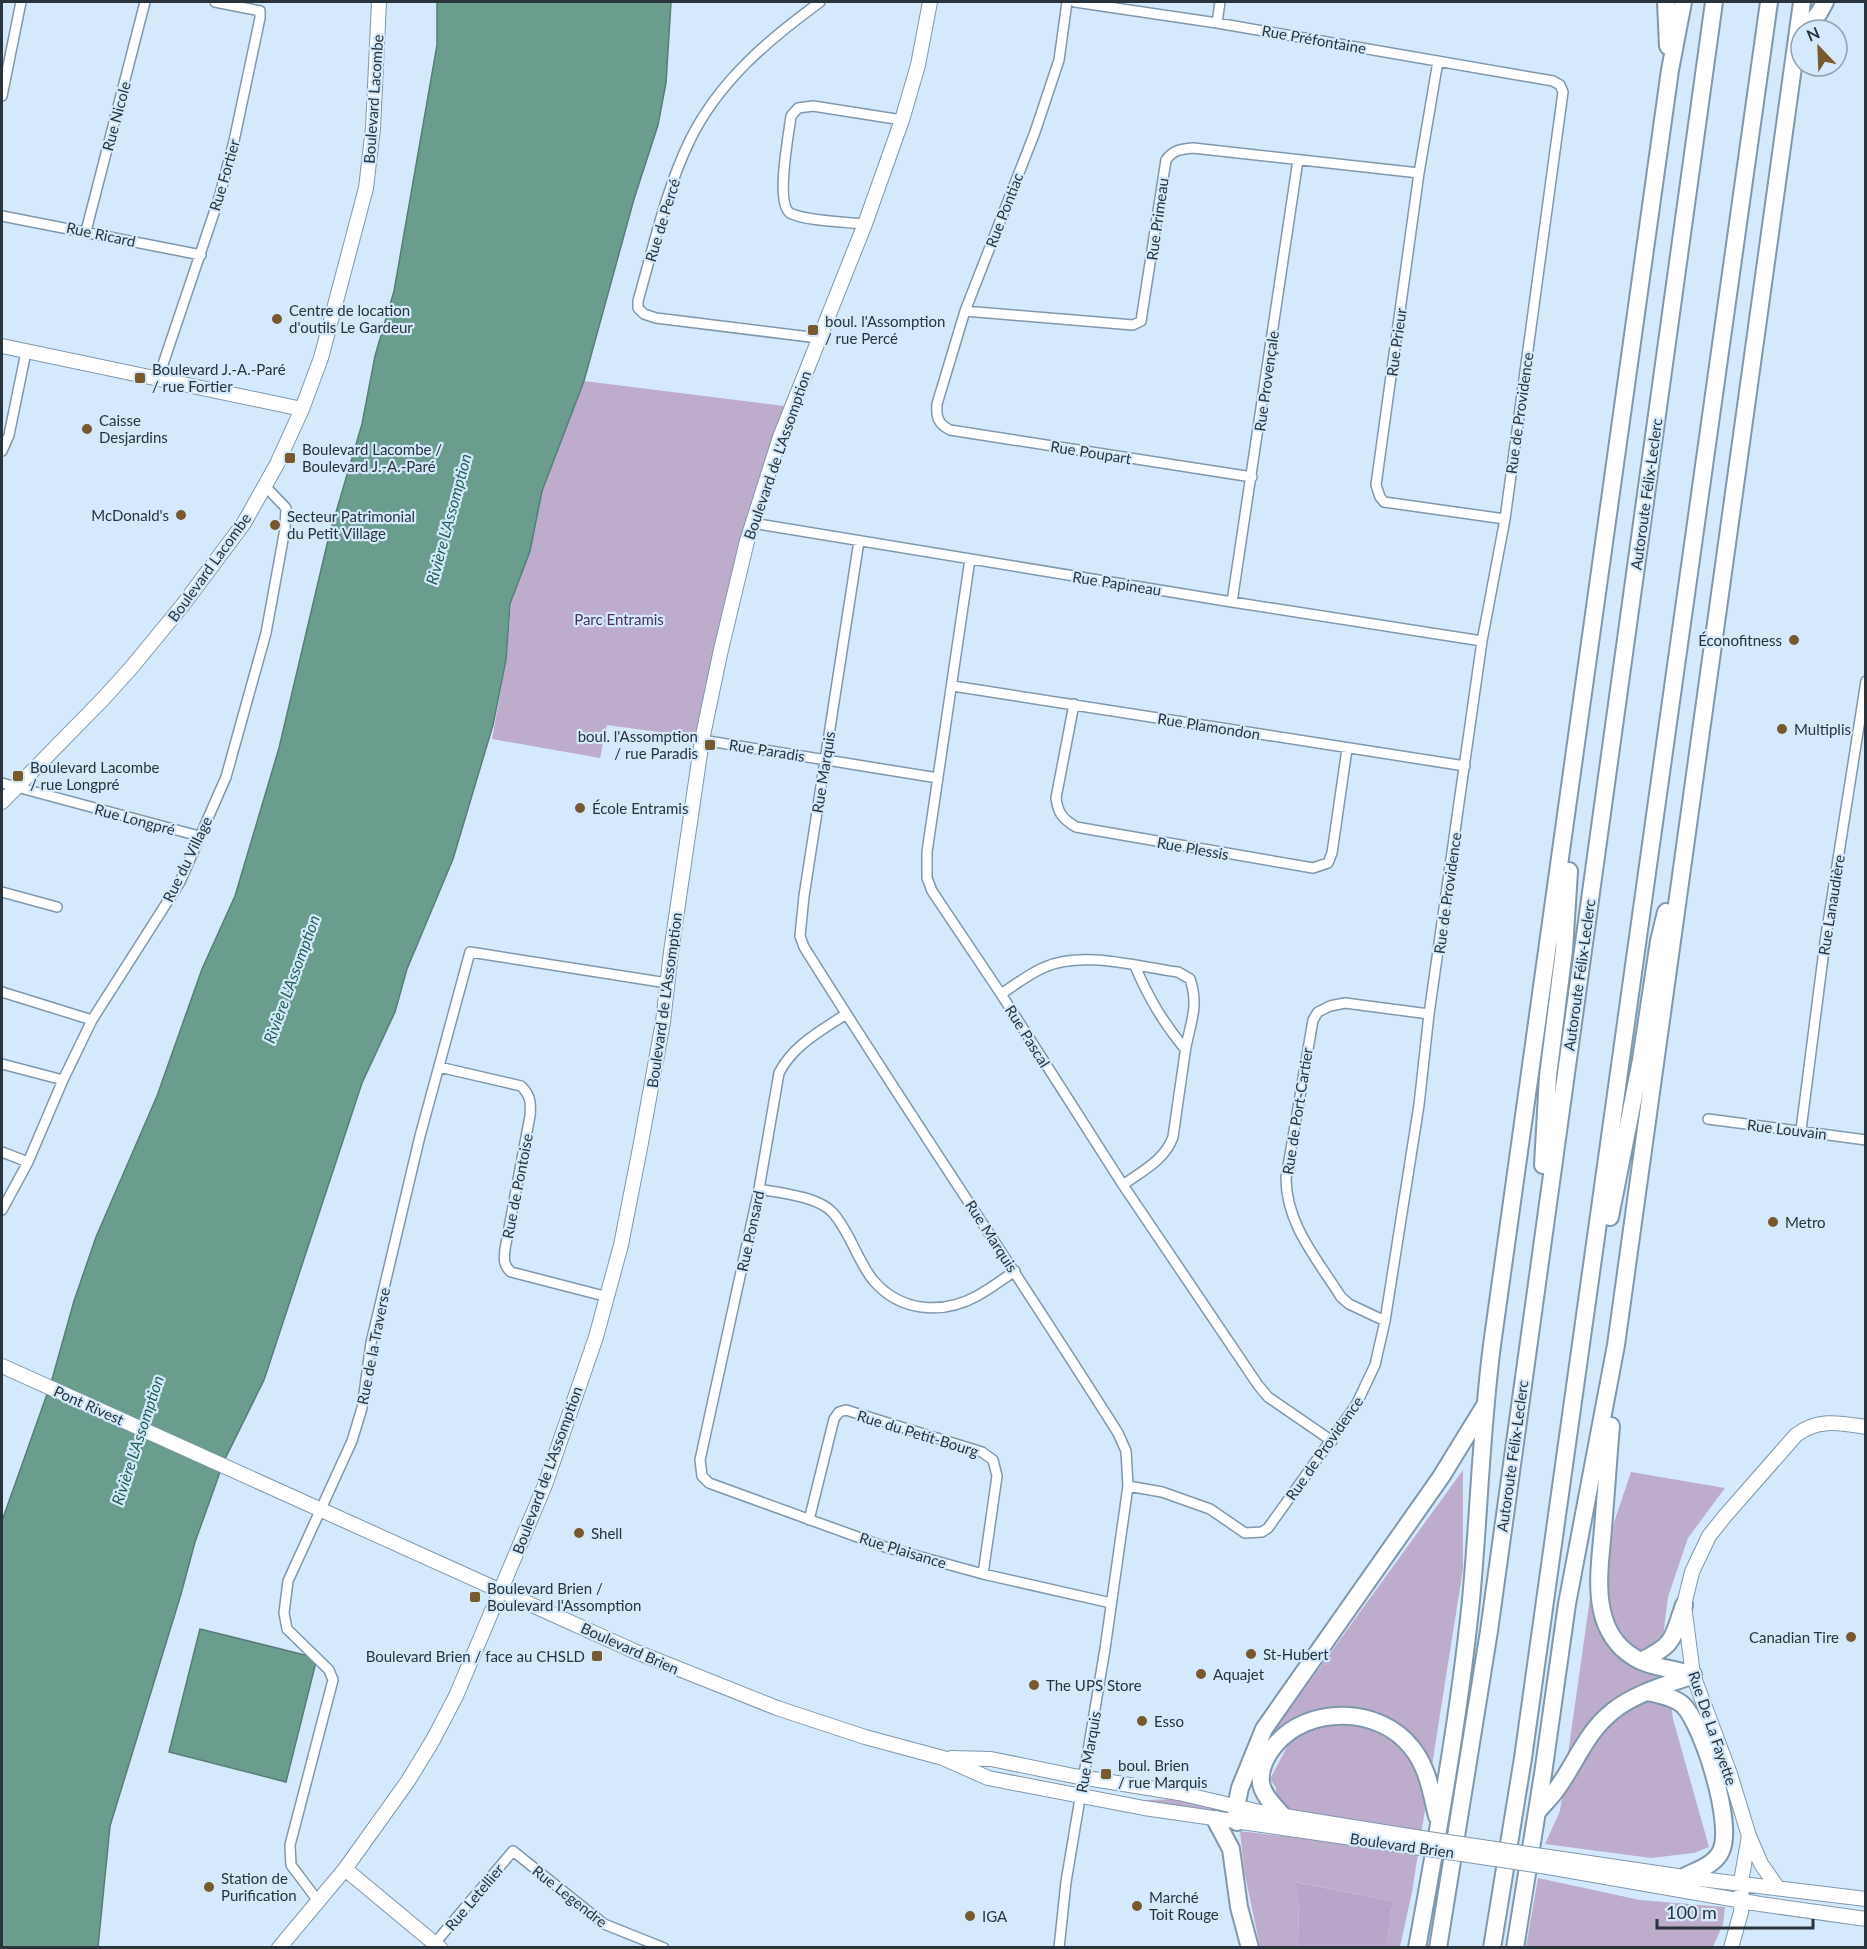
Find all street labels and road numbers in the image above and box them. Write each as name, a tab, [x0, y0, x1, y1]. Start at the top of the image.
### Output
street label: Rue Préfontaine	[1260, 21, 1368, 57]
street label: Boulevard Lacombe	[360, 34, 387, 164]
street label: Rue Nicole	[98, 79, 134, 153]
street label: Rue Fortier	[205, 137, 243, 213]
street label: Rue Pontiac	[982, 170, 1026, 250]
street label: Rue de Percé	[641, 176, 683, 264]
street label: Rue Primeau	[1142, 177, 1172, 261]
street label: Rue Ricard	[65, 218, 137, 250]
street label: Rue Prieur	[1382, 306, 1410, 377]
street label: Rue Provençale	[1250, 329, 1282, 432]
street label: Rue de Providence	[1502, 351, 1536, 475]
street label: Boulevard de L'Assomption	[740, 368, 814, 542]
street label: Autoroute Félix-Leclerc	[1626, 417, 1666, 571]
street label: Rue Poupart	[1049, 437, 1133, 467]
street label: Boulevard Lacombe	[164, 509, 254, 625]
street label: Rue Papineau	[1071, 567, 1163, 599]
street label: Rue Plamondon	[1156, 709, 1262, 743]
street label: Rue Marquis	[808, 730, 838, 814]
street label: Rue Paradis	[728, 735, 806, 765]
street label: Rue Longpré	[93, 800, 177, 838]
street label: Rue du Village	[158, 813, 216, 905]
street label: Rue de Providence	[1430, 831, 1464, 955]
street label: Rue Plessis	[1156, 833, 1230, 863]
street label: Rue Lanaudière	[1814, 853, 1848, 957]
street label: Autoroute Félix-Leclerc	[1559, 898, 1599, 1052]
street label: Boulevard de L'Assomption	[643, 911, 685, 1089]
street label: Rue Pascal	[1002, 1002, 1054, 1070]
street label: Rue de Port-Cartier	[1278, 1046, 1316, 1176]
street label: Rue Louvain	[1746, 1115, 1828, 1143]
street label: Rue de Pontoise	[498, 1132, 536, 1240]
street label: Rue Ponsard	[733, 1189, 767, 1273]
street label: Rue Marquis	[962, 1197, 1022, 1275]
street label: Rue de la Traverse	[353, 1286, 393, 1406]
street label: Autoroute Félix-Leclerc	[1492, 1379, 1532, 1533]
street label: Pont Rivest	[51, 1382, 127, 1429]
street label: Boulevard de L'Assomption	[508, 1384, 586, 1556]
street label: Rue de Providence	[1281, 1393, 1367, 1503]
street label: Rue du Petit-Bourg	[855, 1406, 981, 1460]
street label: Rue Plaisance	[857, 1528, 949, 1572]
street label: Boulevard Brien	[578, 1618, 682, 1678]
street label: Rue De La Fayette	[1685, 1669, 1741, 1787]
street label: Rue Marquis	[1072, 1710, 1104, 1794]
street label: Boulevard Brien	[1349, 1829, 1455, 1861]
street label: Rue Letellier	[441, 1860, 507, 1934]
street label: Rue Legendre	[529, 1861, 611, 1931]

